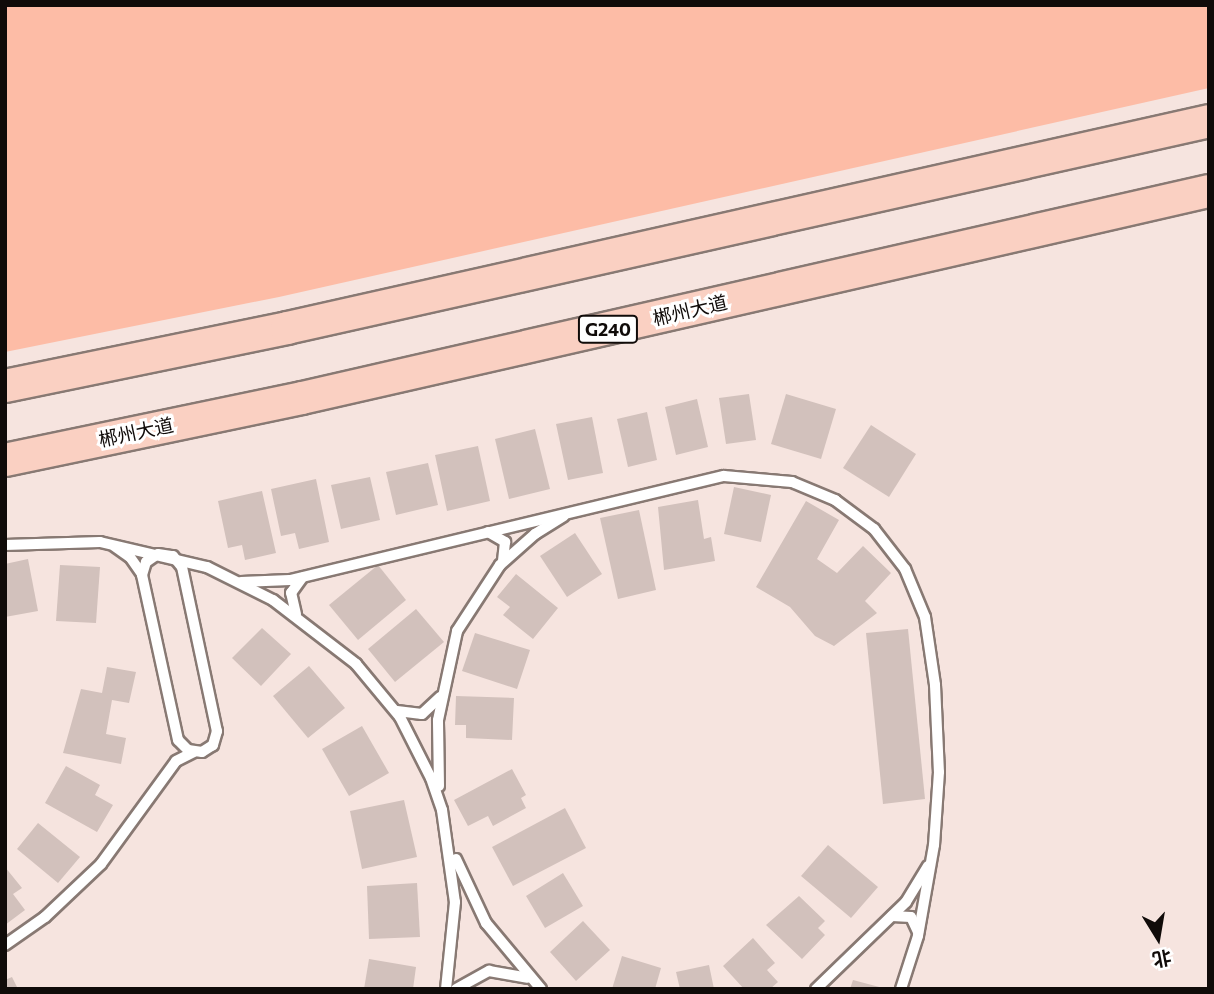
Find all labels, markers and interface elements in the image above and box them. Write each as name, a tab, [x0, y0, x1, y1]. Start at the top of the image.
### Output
street label: 郴州大道	[650, 290, 730, 330]
road number: G240	[576, 314, 640, 344]
street label: 郴州大道	[96, 413, 176, 451]
north arrow	[1123, 903, 1193, 973]
text: 北	[1151, 946, 1174, 972]

